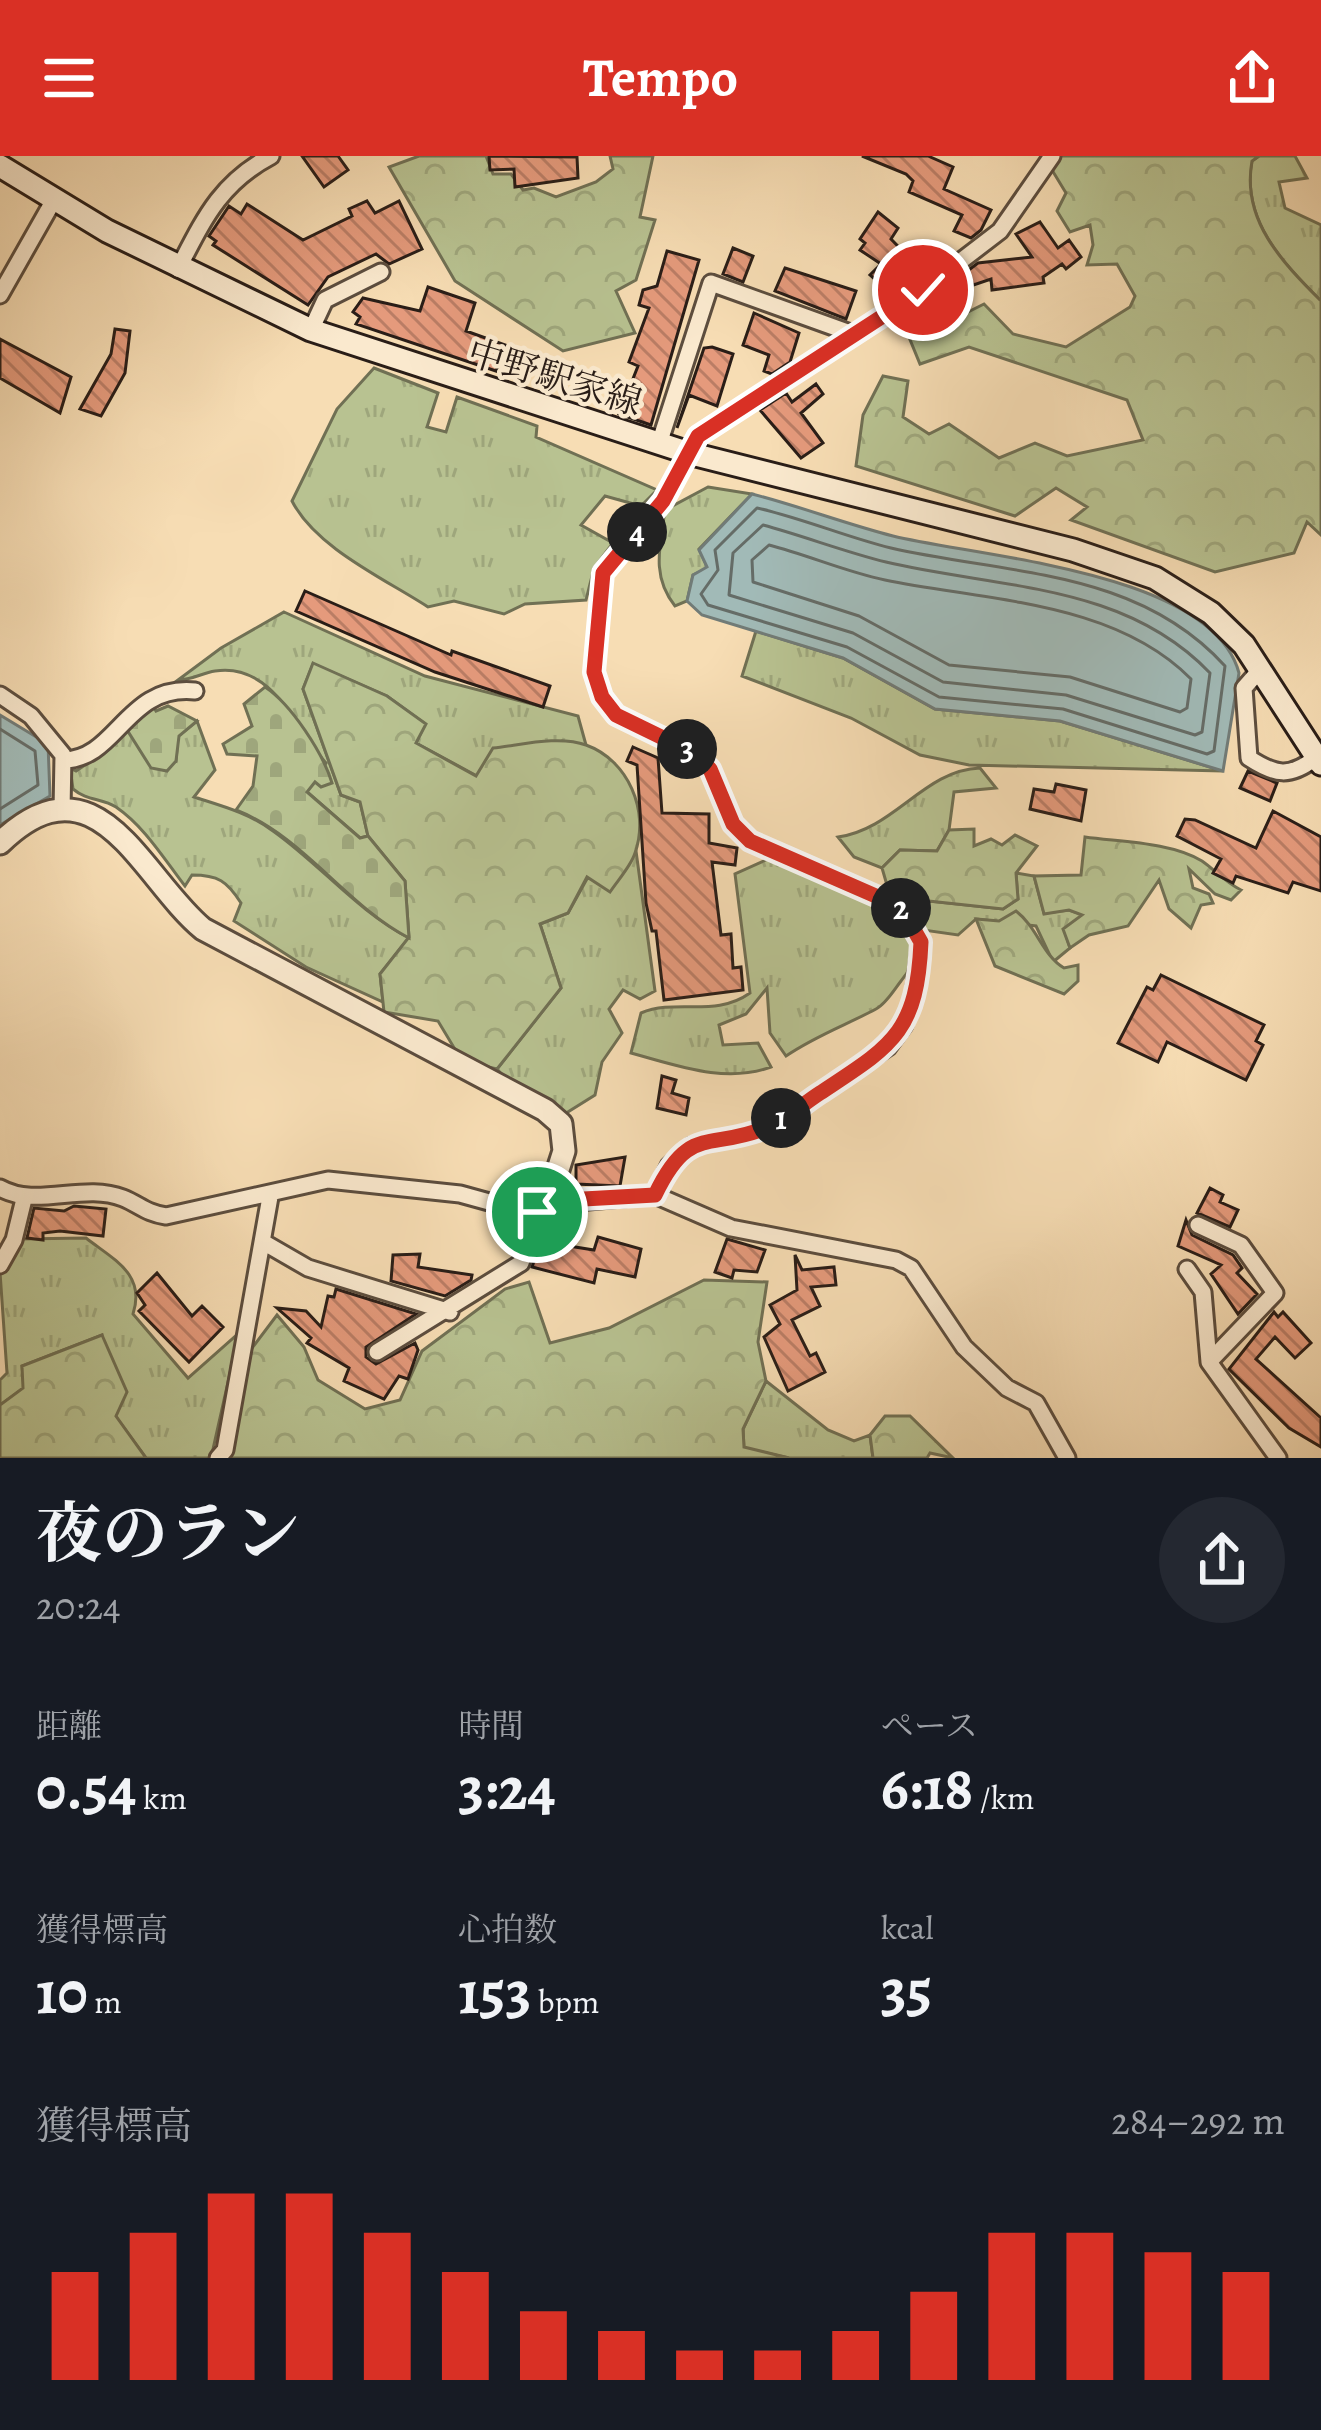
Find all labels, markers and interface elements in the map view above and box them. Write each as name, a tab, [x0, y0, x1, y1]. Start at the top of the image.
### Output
text: Tempo	[583, 41, 738, 115]
icon: menu	[36, 45, 102, 111]
icon: share	[1219, 45, 1285, 111]
pin	[872, 239, 974, 341]
icon: check	[890, 257, 956, 323]
street label: 中野駅家線	[462, 327, 648, 427]
pin: 4	[607, 502, 667, 562]
text: 4	[629, 509, 645, 554]
pin: 3	[657, 719, 717, 779]
text: 3	[680, 726, 694, 771]
pin: 2	[871, 878, 931, 938]
text: 2	[893, 885, 909, 930]
pin: 1	[751, 1088, 811, 1148]
text: 1	[775, 1095, 787, 1140]
pin	[486, 1161, 588, 1263]
icon: arrive	[504, 1179, 570, 1245]
text: 夜のラン	[36, 1489, 300, 1579]
button: share	[1159, 1497, 1285, 1623]
text: 20:24	[36, 1579, 121, 1632]
text: 距離	[36, 1703, 102, 1748]
text: 時間	[458, 1703, 524, 1748]
text: ペース	[881, 1703, 978, 1748]
text: 0.54	[36, 1748, 137, 1830]
text: 3:24	[458, 1748, 556, 1830]
text: 6:18	[881, 1748, 973, 1830]
text: km	[137, 1775, 187, 1820]
text: /km	[973, 1775, 1035, 1820]
text: kcal	[881, 1905, 934, 1950]
text: 獲得標高	[36, 1907, 168, 1952]
text: 心拍数	[458, 1907, 557, 1952]
text: 35	[881, 1950, 932, 2032]
text: 10	[36, 1952, 88, 2034]
text: 153	[458, 1952, 531, 2034]
text: m	[88, 1979, 122, 2024]
text: bpm	[531, 1979, 599, 2024]
text: 284–292 m	[1111, 2094, 1285, 2147]
text: 獲得標高	[36, 2099, 192, 2152]

